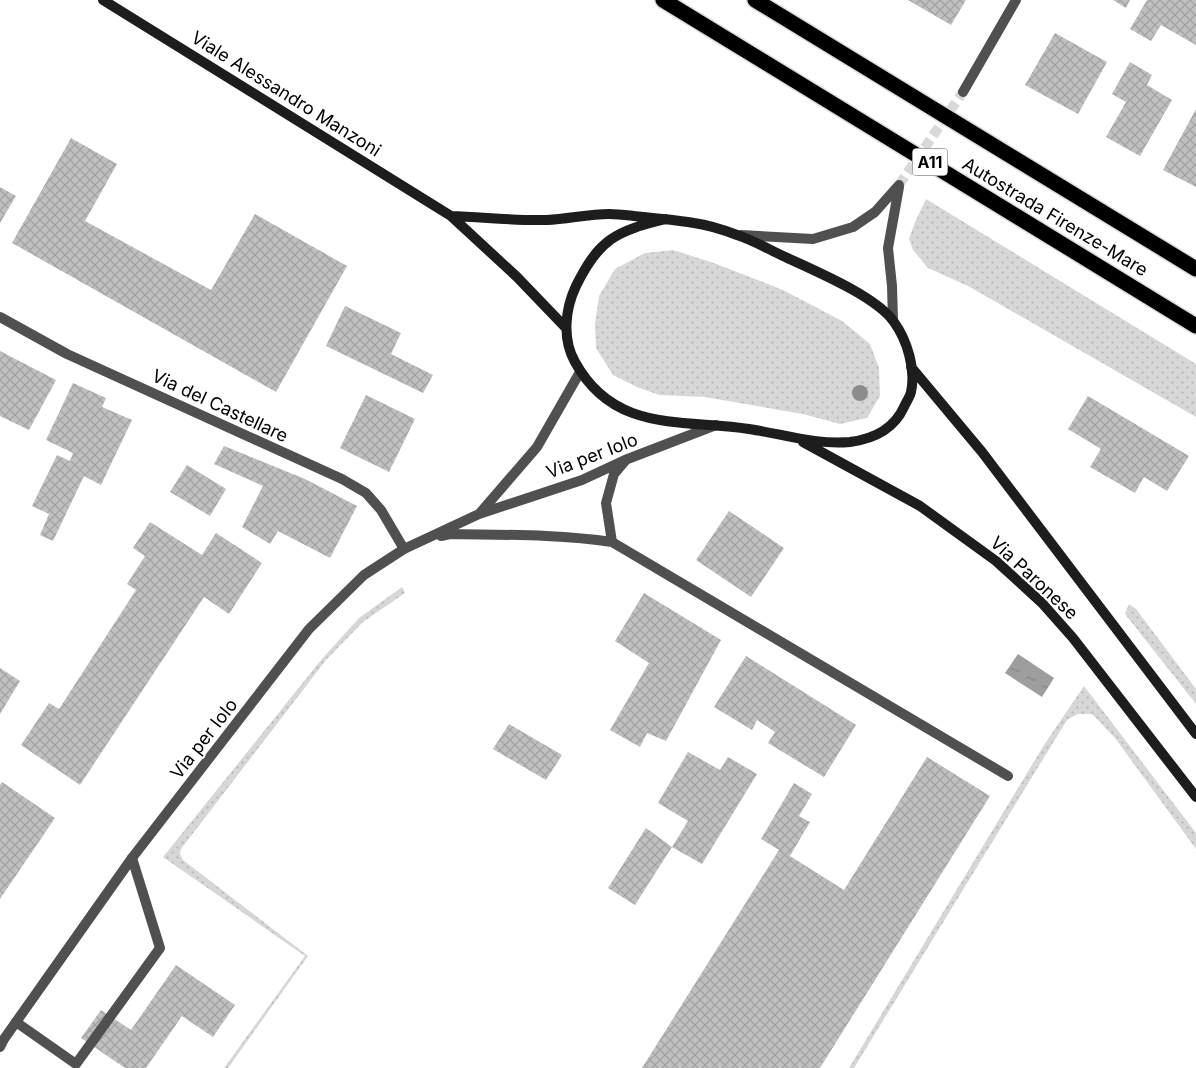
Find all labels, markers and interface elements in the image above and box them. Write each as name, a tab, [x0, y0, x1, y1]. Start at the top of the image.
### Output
street label: Viale Alessandro Manzoni	[188, 26, 385, 161]
road number: A11	[912, 148, 948, 176]
street label: Autostrada Firenze-Mare	[959, 153, 1152, 280]
street label: Via del Castellare	[149, 365, 292, 446]
street label: Via per Iolo	[543, 429, 640, 483]
street label: Via Paronese	[986, 532, 1082, 623]
street label: Via per Iolo	[166, 694, 241, 783]

